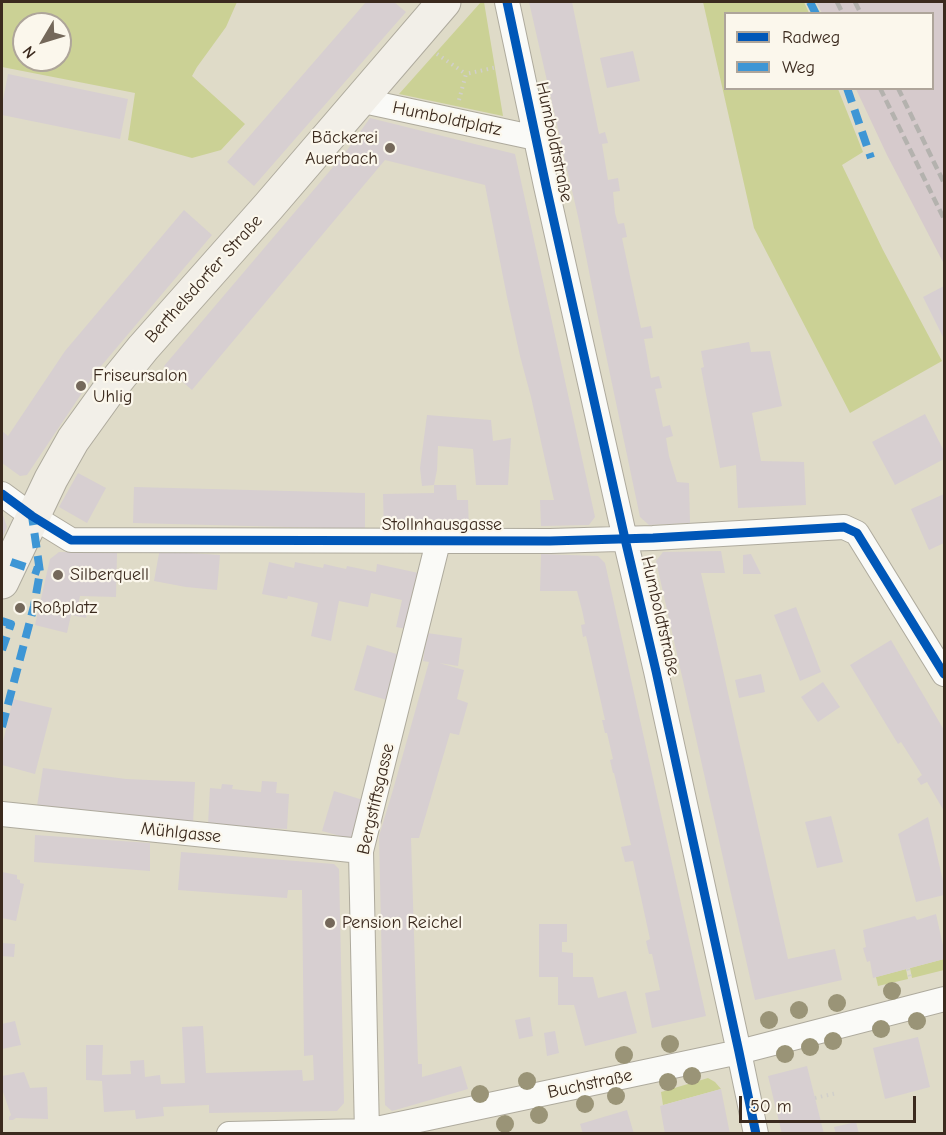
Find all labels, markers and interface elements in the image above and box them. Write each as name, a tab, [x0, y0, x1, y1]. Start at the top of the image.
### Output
north arrow	[12, 12, 72, 72]
legend	[724, 12, 934, 90]
text: Radweg	[782, 27, 840, 48]
text: N	[19, 42, 40, 62]
text: Weg	[782, 57, 815, 78]
street label: Humboldtstraße	[531, 80, 577, 204]
street label: Humboldtplatz	[391, 97, 503, 141]
place label: Bäckerei Auerbach	[305, 127, 378, 170]
marker: Bäckerei Auerbach	[383, 141, 397, 155]
street label: Berthelsdorfer Straße	[141, 210, 267, 348]
place label: Friseursalon Uhlig	[93, 365, 188, 407]
marker: Friseursalon Uhlig	[74, 379, 88, 393]
street label: Stollnhausgasse	[382, 514, 502, 536]
street label: Humboldtstraße	[636, 554, 684, 678]
place label: Silberquell	[70, 564, 149, 586]
marker: Silberquell	[51, 568, 65, 582]
place label: Roßplatz	[32, 597, 97, 619]
marker: Roßplatz	[13, 601, 27, 615]
street label: Bergstiftsgasse	[353, 741, 399, 857]
street label: Mühlgasse	[140, 818, 222, 848]
place label: Pension Reichel	[342, 912, 462, 934]
marker: Pension Reichel	[323, 916, 337, 930]
street label: Buchstraße	[546, 1065, 634, 1103]
scale bar	[742, 1084, 919, 1122]
text: 50 m	[750, 1096, 792, 1117]

